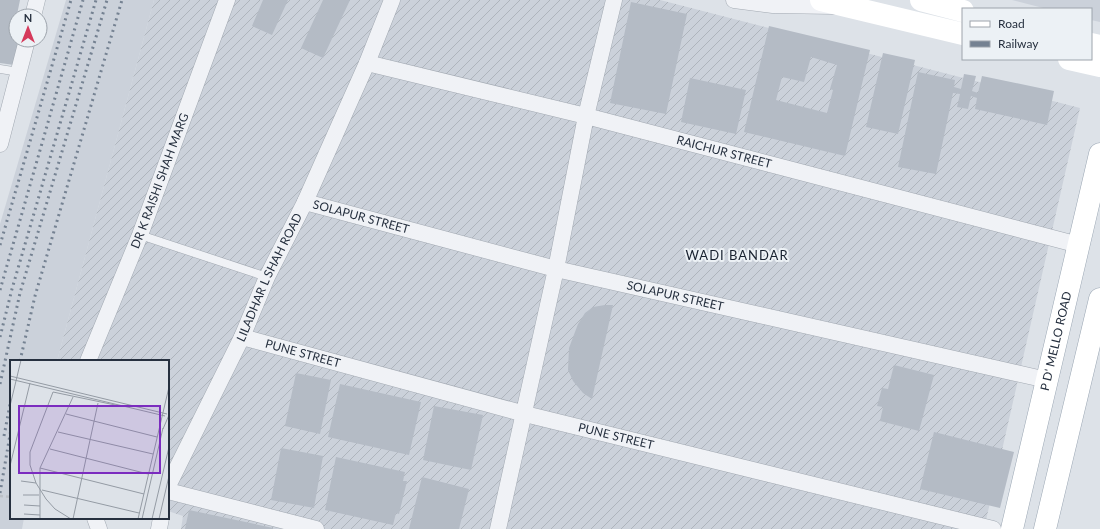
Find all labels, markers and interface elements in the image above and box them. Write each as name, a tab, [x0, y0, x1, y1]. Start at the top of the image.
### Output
north arrow	[8, 8, 48, 48]
legend	[962, 8, 1092, 60]
text: N	[24, 11, 32, 24]
text: Road	[998, 16, 1025, 31]
text: Railway	[998, 36, 1039, 51]
street label: DR K RAISHI SHAH MARG	[127, 111, 192, 251]
street label: RAICHUR STREET	[675, 132, 773, 171]
street label: SOLAPUR STREET	[311, 196, 411, 237]
street label: LILADHAR L SHAH ROAD	[233, 210, 305, 344]
district label: WADI BANDAR	[685, 247, 789, 263]
street label: SOLAPUR STREET	[625, 277, 725, 314]
street label: P D' MELLO ROAD	[1037, 290, 1074, 392]
street label: PUNE STREET	[264, 336, 342, 370]
inset map	[10, 360, 169, 519]
street label: PUNE STREET	[577, 419, 655, 452]

